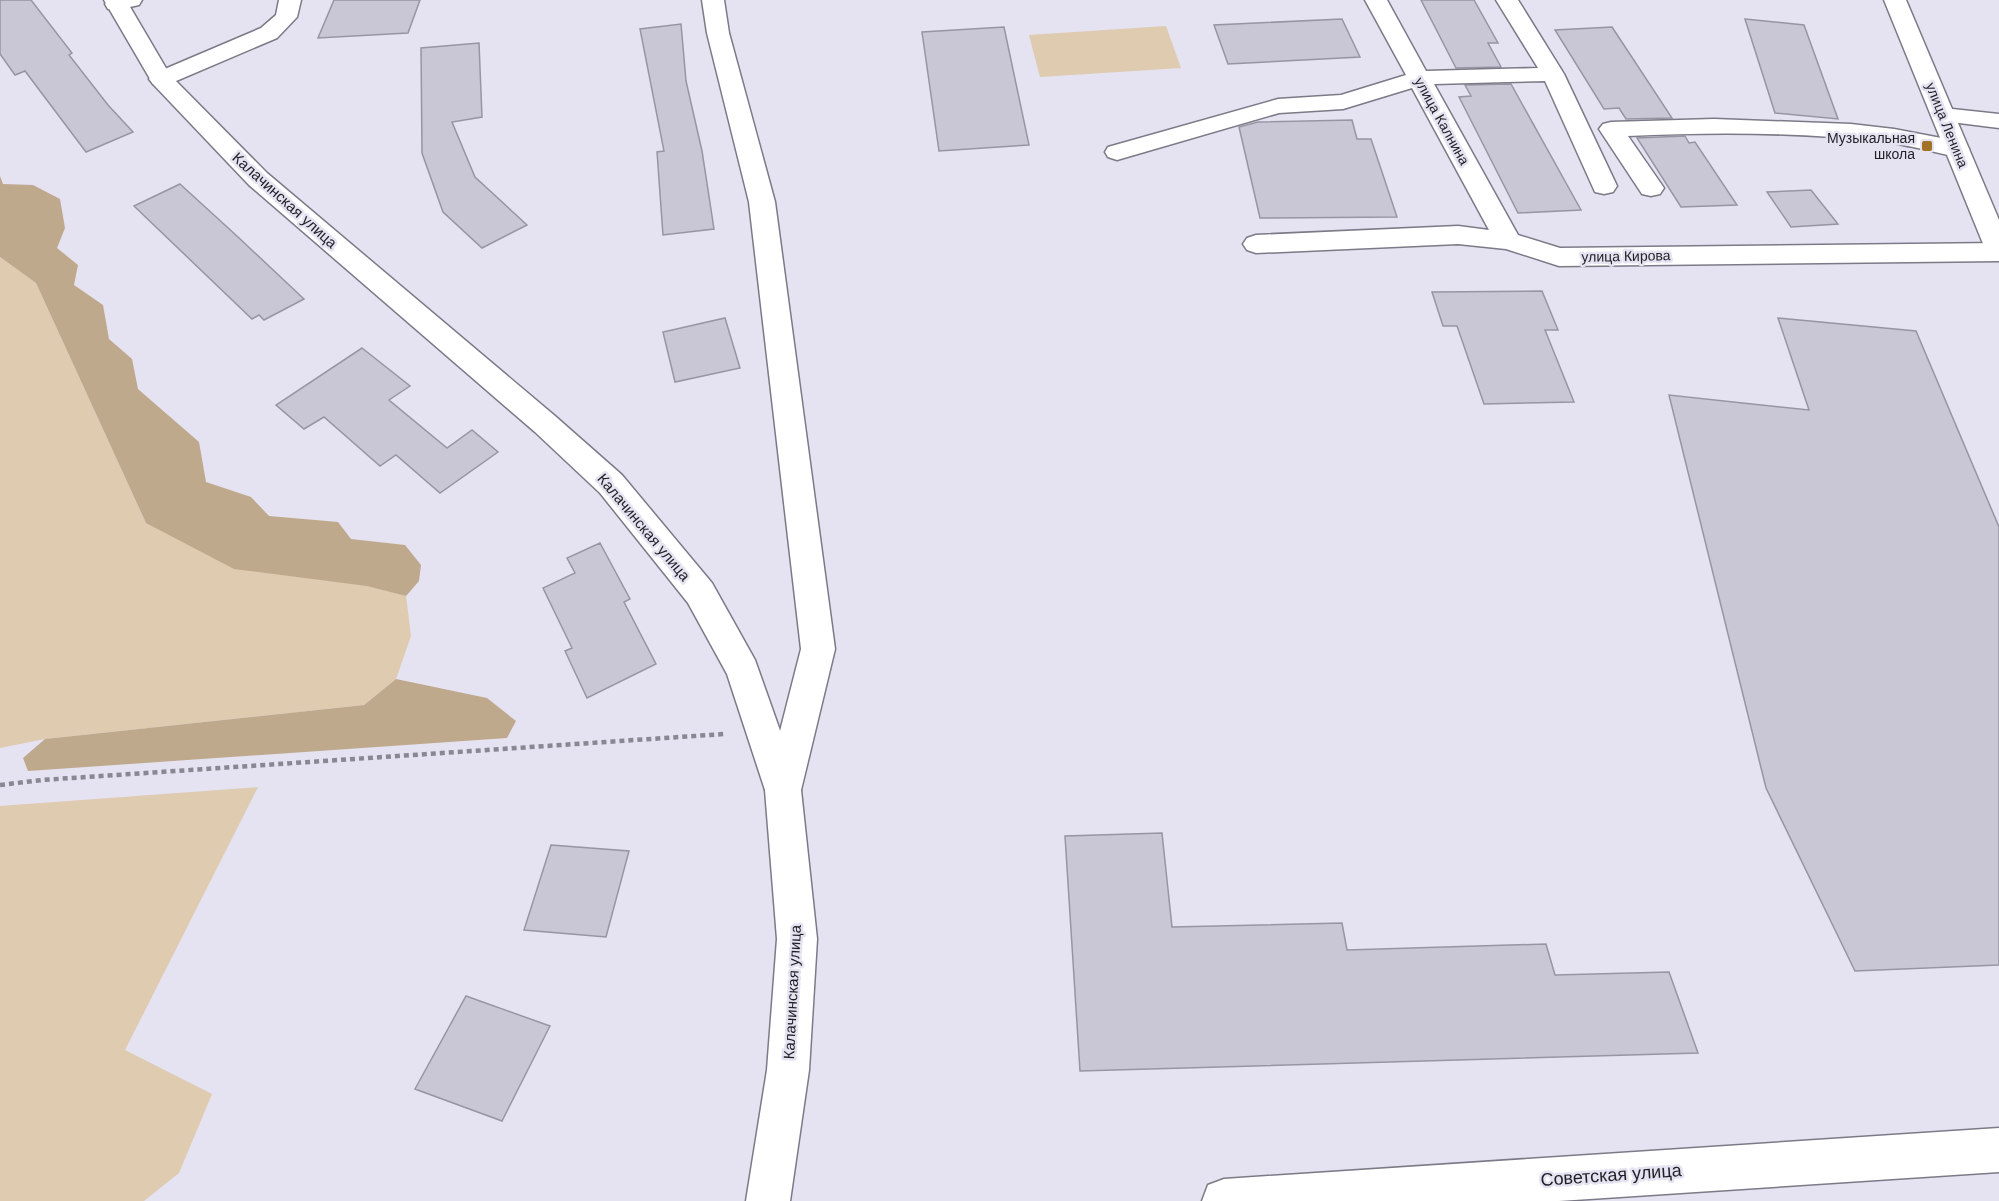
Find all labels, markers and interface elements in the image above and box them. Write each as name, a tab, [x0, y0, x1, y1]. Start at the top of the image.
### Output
street label: улица Калнина	[1411, 74, 1473, 168]
street label: улица Ленина	[1923, 80, 1971, 170]
place label: Музыкальная школа	[1827, 130, 1915, 162]
marker: Музыкальная школа	[1920, 139, 1934, 153]
street label: Калачинская улица	[229, 149, 341, 252]
street label: улица Кирова	[1581, 247, 1671, 265]
street label: Калачинская улица	[594, 470, 694, 585]
street label: Калачинская улица	[780, 924, 804, 1060]
street label: Советская улица	[1540, 1160, 1683, 1190]

